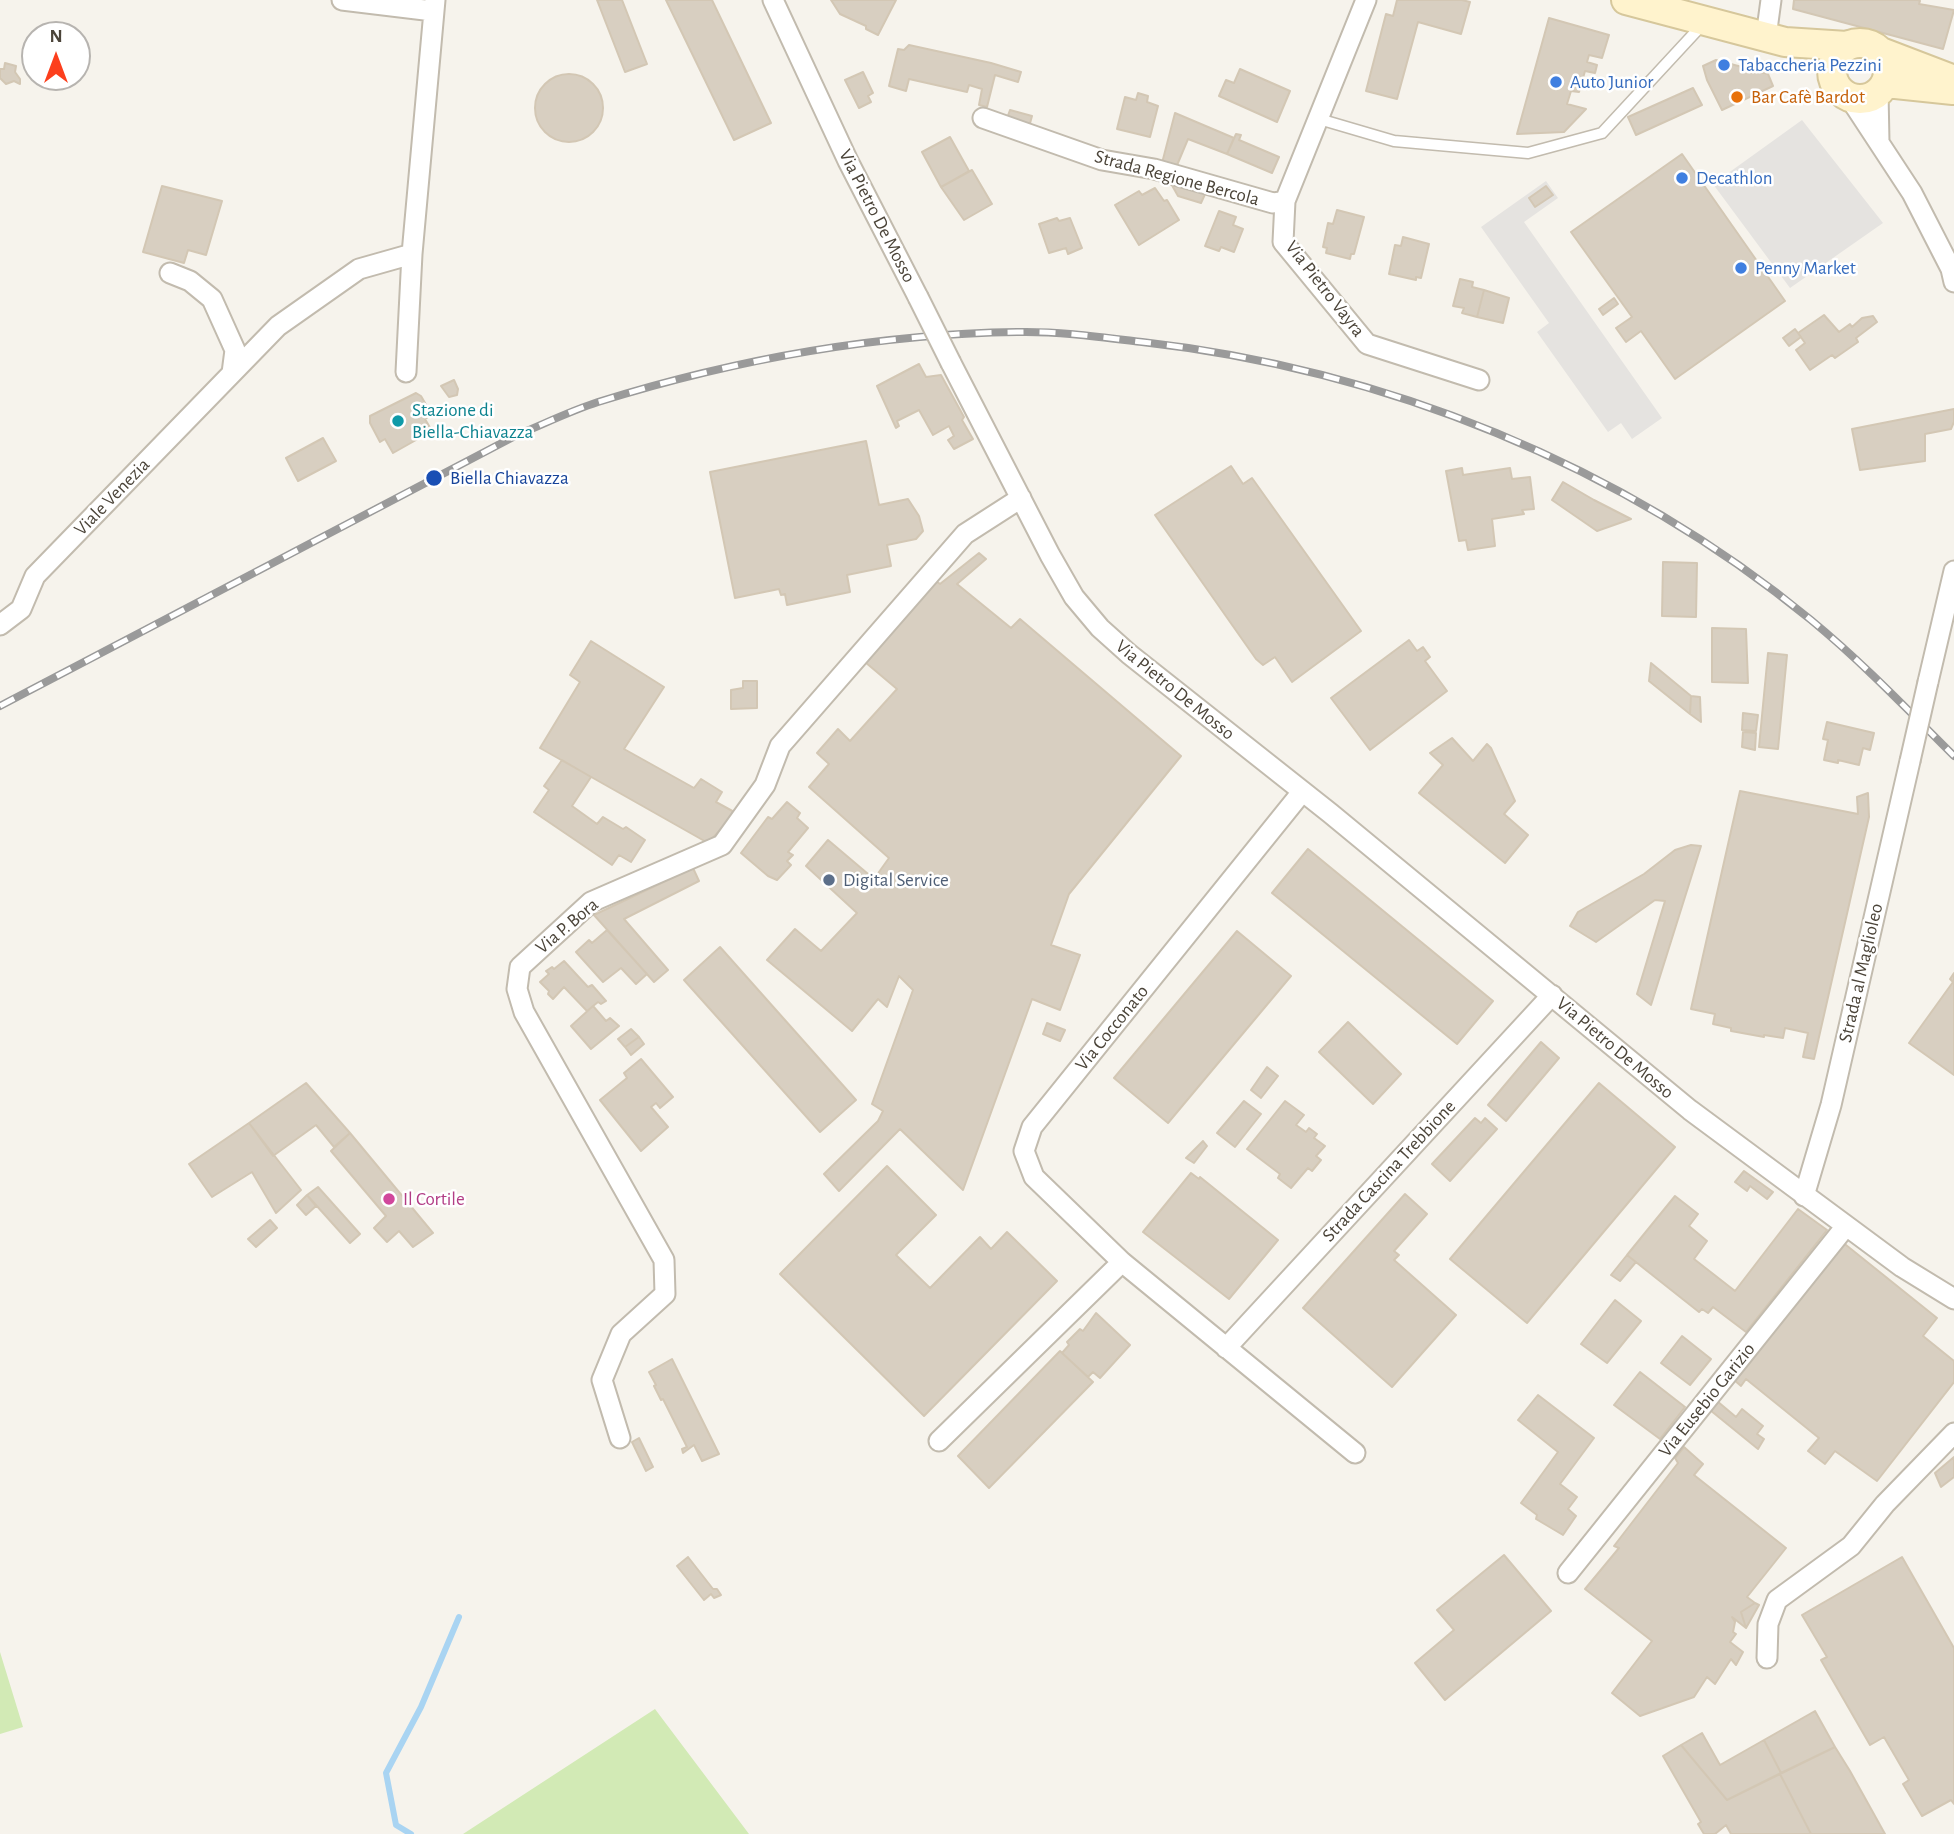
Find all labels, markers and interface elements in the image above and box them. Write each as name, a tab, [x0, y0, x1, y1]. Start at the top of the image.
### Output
north arrow	[21, 21, 91, 91]
text: N	[49, 27, 63, 46]
place label: Tabaccheria Pezzini	[1738, 54, 1882, 76]
marker: Tabaccheria Pezzini	[1716, 57, 1732, 73]
place label: Auto Junior	[1570, 71, 1653, 93]
marker: Auto Junior	[1548, 74, 1564, 90]
place label: Bar Cafè Bardot	[1751, 86, 1865, 108]
marker: Bar Cafè Bardot	[1729, 89, 1745, 105]
street label: Strada Regione Bercola	[1092, 145, 1262, 211]
street label: Via Pietro De Mosso	[834, 146, 920, 286]
place label: Decathlon	[1696, 167, 1773, 189]
marker: Decathlon	[1674, 170, 1690, 186]
street label: Via Pietro Vayra	[1280, 236, 1370, 342]
place label: Penny Market	[1755, 257, 1856, 279]
marker: Penny Market	[1733, 260, 1749, 276]
place label: Stazione di Biella-Chiavazza	[412, 399, 533, 443]
marker: Stazione di Biella-Chiavazza	[390, 413, 406, 429]
street label: Viale Venezia	[69, 453, 155, 541]
place label: Biella Chiavazza	[450, 467, 569, 489]
marker: Biella Chiavazza	[424, 468, 444, 488]
street label: Via Pietro De Mosso	[1111, 635, 1239, 745]
place label: Digital Service	[843, 869, 949, 891]
marker: Digital Service	[821, 872, 837, 888]
street label: Via P. Bora	[531, 893, 603, 959]
street label: Strada al Maglioleo	[1834, 901, 1888, 1045]
street label: Via Cocconato	[1071, 981, 1153, 1075]
street label: Via Pietro De Mosso	[1552, 992, 1678, 1104]
street label: Strada Cascina Trebbione	[1317, 1095, 1461, 1247]
place label: Il Cortile	[403, 1188, 465, 1210]
marker: Il Cortile	[381, 1191, 397, 1207]
street label: Via Eusebio Garizio	[1654, 1338, 1760, 1462]

